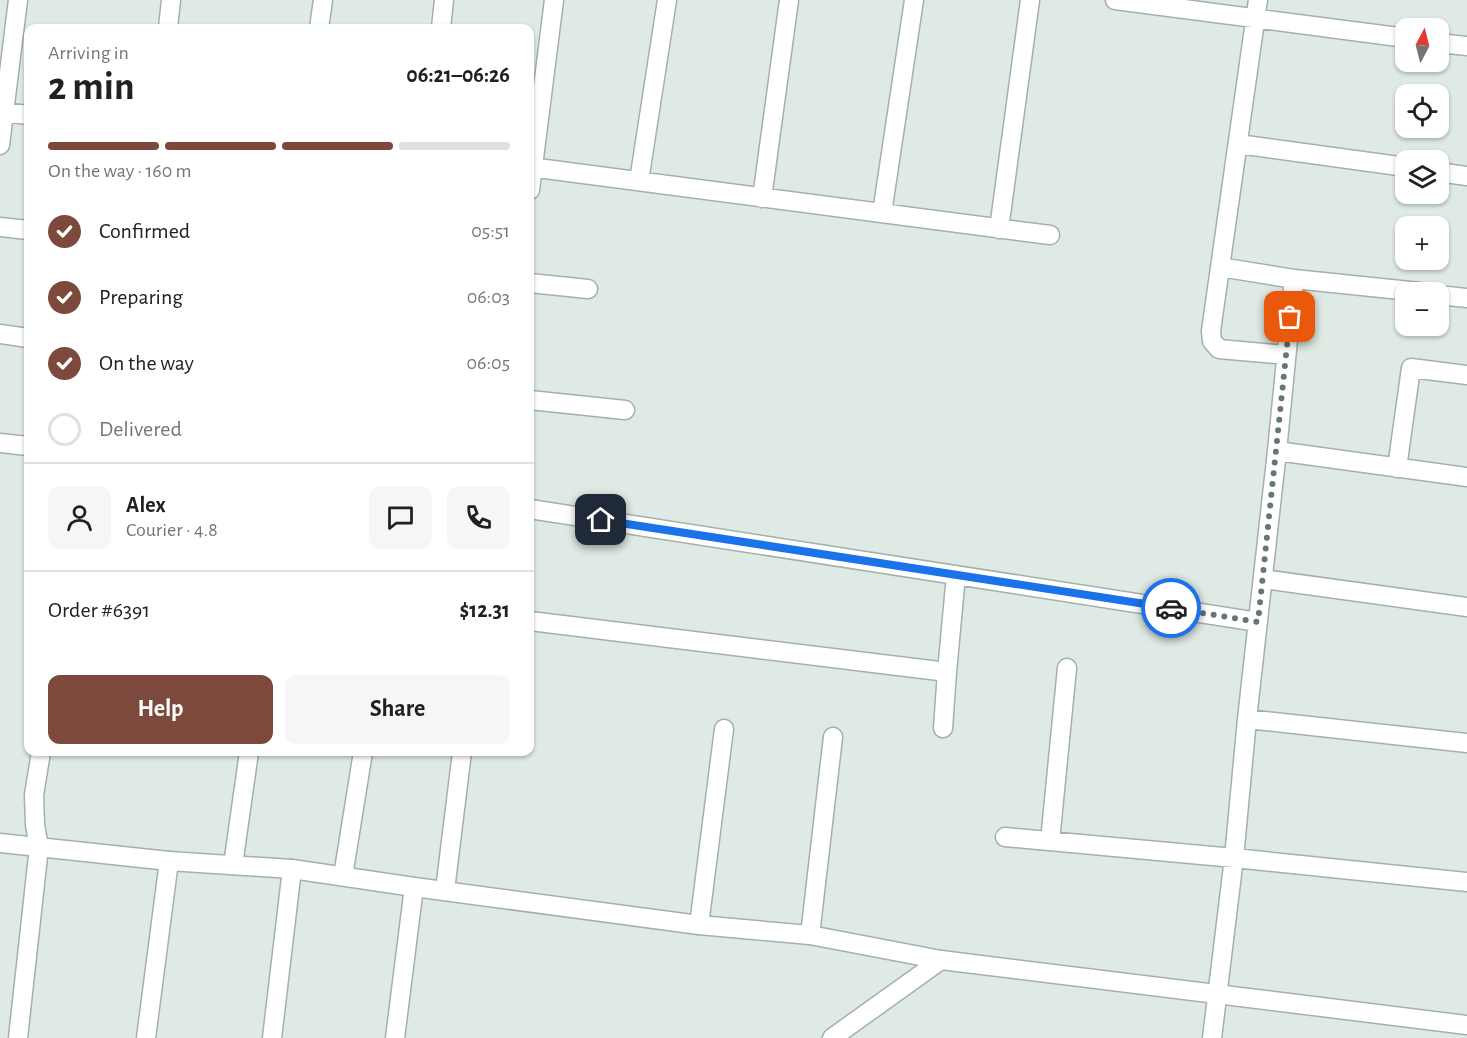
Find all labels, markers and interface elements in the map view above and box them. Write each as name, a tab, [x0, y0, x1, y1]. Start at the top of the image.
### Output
north arrow	[1395, 18, 1449, 72]
map controls	[1395, 18, 1449, 336]
text: Arriving in	[48, 43, 129, 63]
text: 06:21–06:26	[406, 64, 510, 86]
text: 2 min	[48, 68, 135, 107]
button: locate	[1395, 84, 1449, 138]
button: layers	[1395, 150, 1449, 204]
text: On the way · 160 m	[48, 161, 192, 181]
icon: check	[48, 215, 81, 248]
button: +	[1395, 216, 1449, 270]
text: Confirmed	[99, 220, 190, 242]
text: 05:51	[471, 221, 510, 241]
icon: check	[48, 281, 81, 314]
button: −	[1395, 282, 1449, 336]
text: Preparing	[99, 286, 183, 308]
text: 06:03	[467, 287, 510, 307]
pin	[1264, 291, 1315, 342]
icon: bag	[1273, 300, 1306, 333]
icon: check	[48, 347, 81, 380]
text: On the way	[99, 352, 194, 374]
text: 06:05	[467, 353, 510, 373]
text: Delivered	[99, 418, 182, 440]
button: person	[48, 486, 111, 549]
button: chat	[369, 486, 432, 549]
button: phone	[447, 486, 510, 549]
text: Alex	[126, 494, 166, 516]
pin	[575, 494, 626, 545]
icon: home	[584, 503, 617, 536]
text: Courier · 4.8	[126, 520, 218, 540]
courier	[1141, 578, 1201, 638]
icon: car	[1155, 592, 1188, 625]
text: Order #6391	[48, 599, 150, 621]
text: $12.31	[459, 599, 510, 621]
button: Help	[48, 675, 273, 744]
button: Share	[285, 675, 510, 744]

